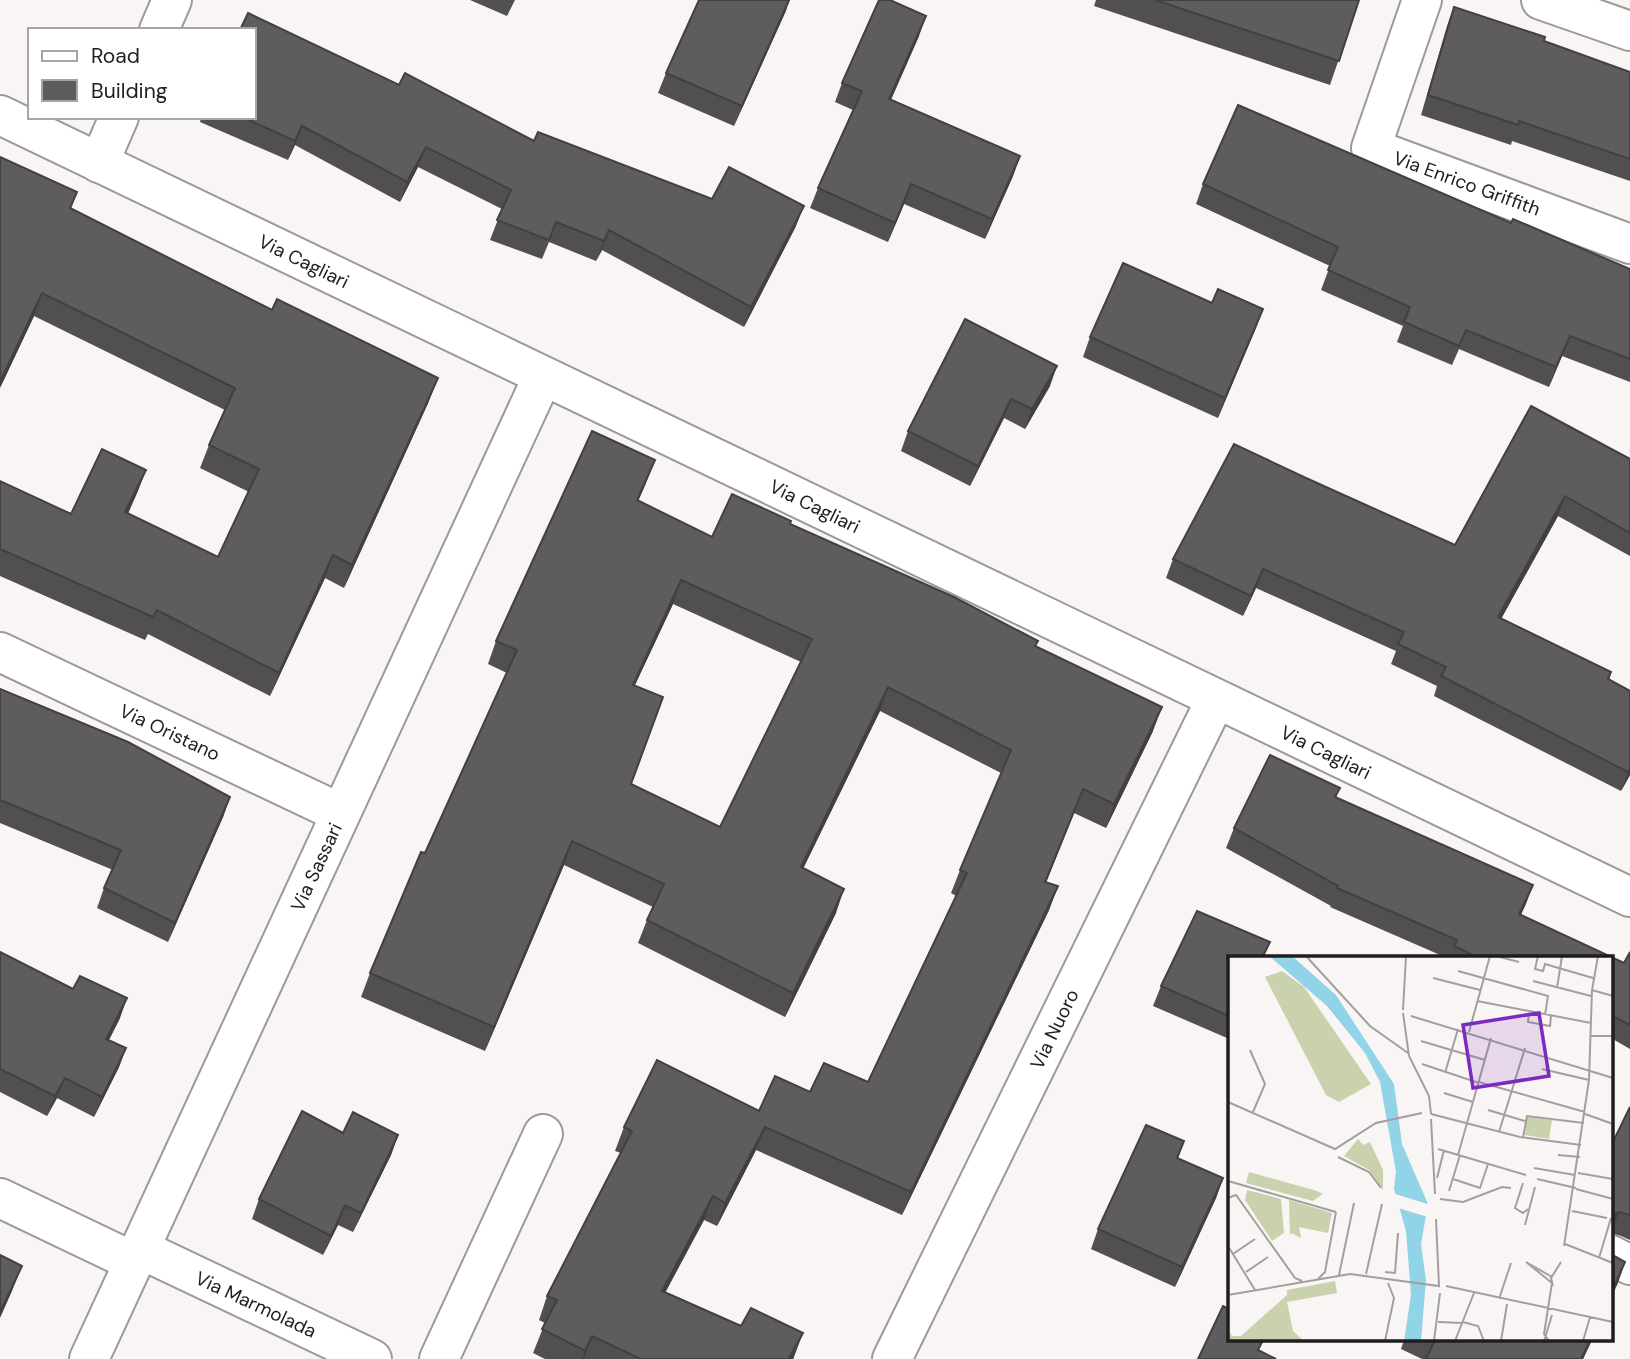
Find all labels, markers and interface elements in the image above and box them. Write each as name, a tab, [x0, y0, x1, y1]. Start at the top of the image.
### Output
legend	[28, 28, 256, 119]
text: Road	[91, 42, 140, 70]
text: Building	[91, 77, 168, 105]
street label: Via Enrico Griffith	[1390, 145, 1544, 222]
street label: Via Cagliari	[254, 229, 353, 294]
street label: Via Cagliari	[765, 474, 864, 539]
street label: Via Oristano	[116, 698, 224, 767]
street label: Via Cagliari	[1276, 720, 1375, 785]
street label: Via Sassari	[285, 819, 348, 916]
inset map	[1228, 956, 1612, 1342]
street label: Via Nuoro	[1024, 985, 1085, 1073]
street label: Via Marmolada	[191, 1265, 320, 1343]

